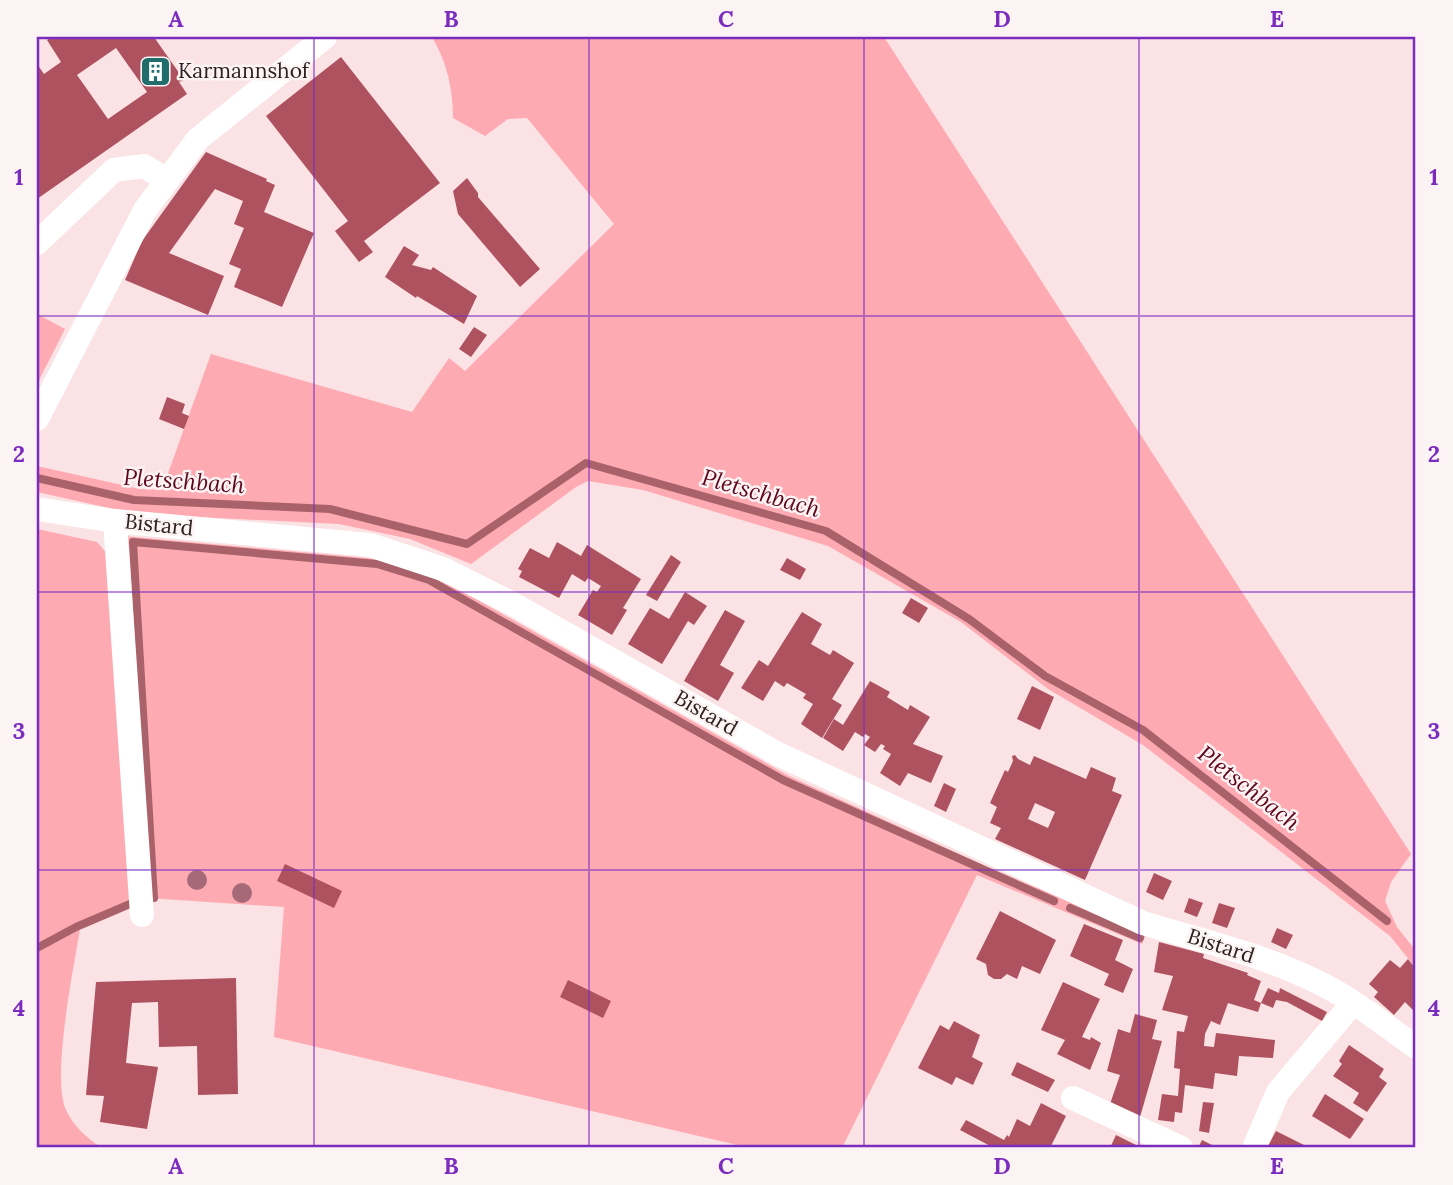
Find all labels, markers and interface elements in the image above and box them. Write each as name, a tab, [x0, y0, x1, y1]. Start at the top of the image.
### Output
text: A	[168, 4, 184, 33]
text: B	[443, 4, 459, 33]
text: C	[718, 4, 734, 33]
text: D	[993, 4, 1011, 33]
text: E	[1270, 4, 1284, 33]
building icon: Karmannshof	[138, 54, 172, 88]
place label: Karmannshof	[178, 57, 311, 84]
text: 1	[14, 162, 24, 191]
text: 1	[1429, 162, 1439, 191]
text: 2	[13, 439, 25, 468]
text: 2	[1428, 439, 1440, 468]
water label: Pletschbach	[122, 462, 246, 499]
water label: Pletschbach	[699, 462, 824, 523]
street label: Bistard	[123, 507, 195, 542]
street label: Bistard	[670, 684, 743, 742]
text: 3	[13, 716, 25, 745]
text: 3	[1428, 716, 1440, 745]
water label: Pletschbach	[1192, 739, 1306, 837]
street label: Bistard	[1184, 922, 1258, 969]
text: 4	[13, 993, 25, 1022]
text: 4	[1428, 993, 1440, 1022]
text: A	[168, 1151, 184, 1180]
text: B	[443, 1151, 459, 1180]
text: C	[718, 1151, 734, 1180]
text: D	[993, 1151, 1011, 1180]
text: E	[1270, 1151, 1284, 1180]

